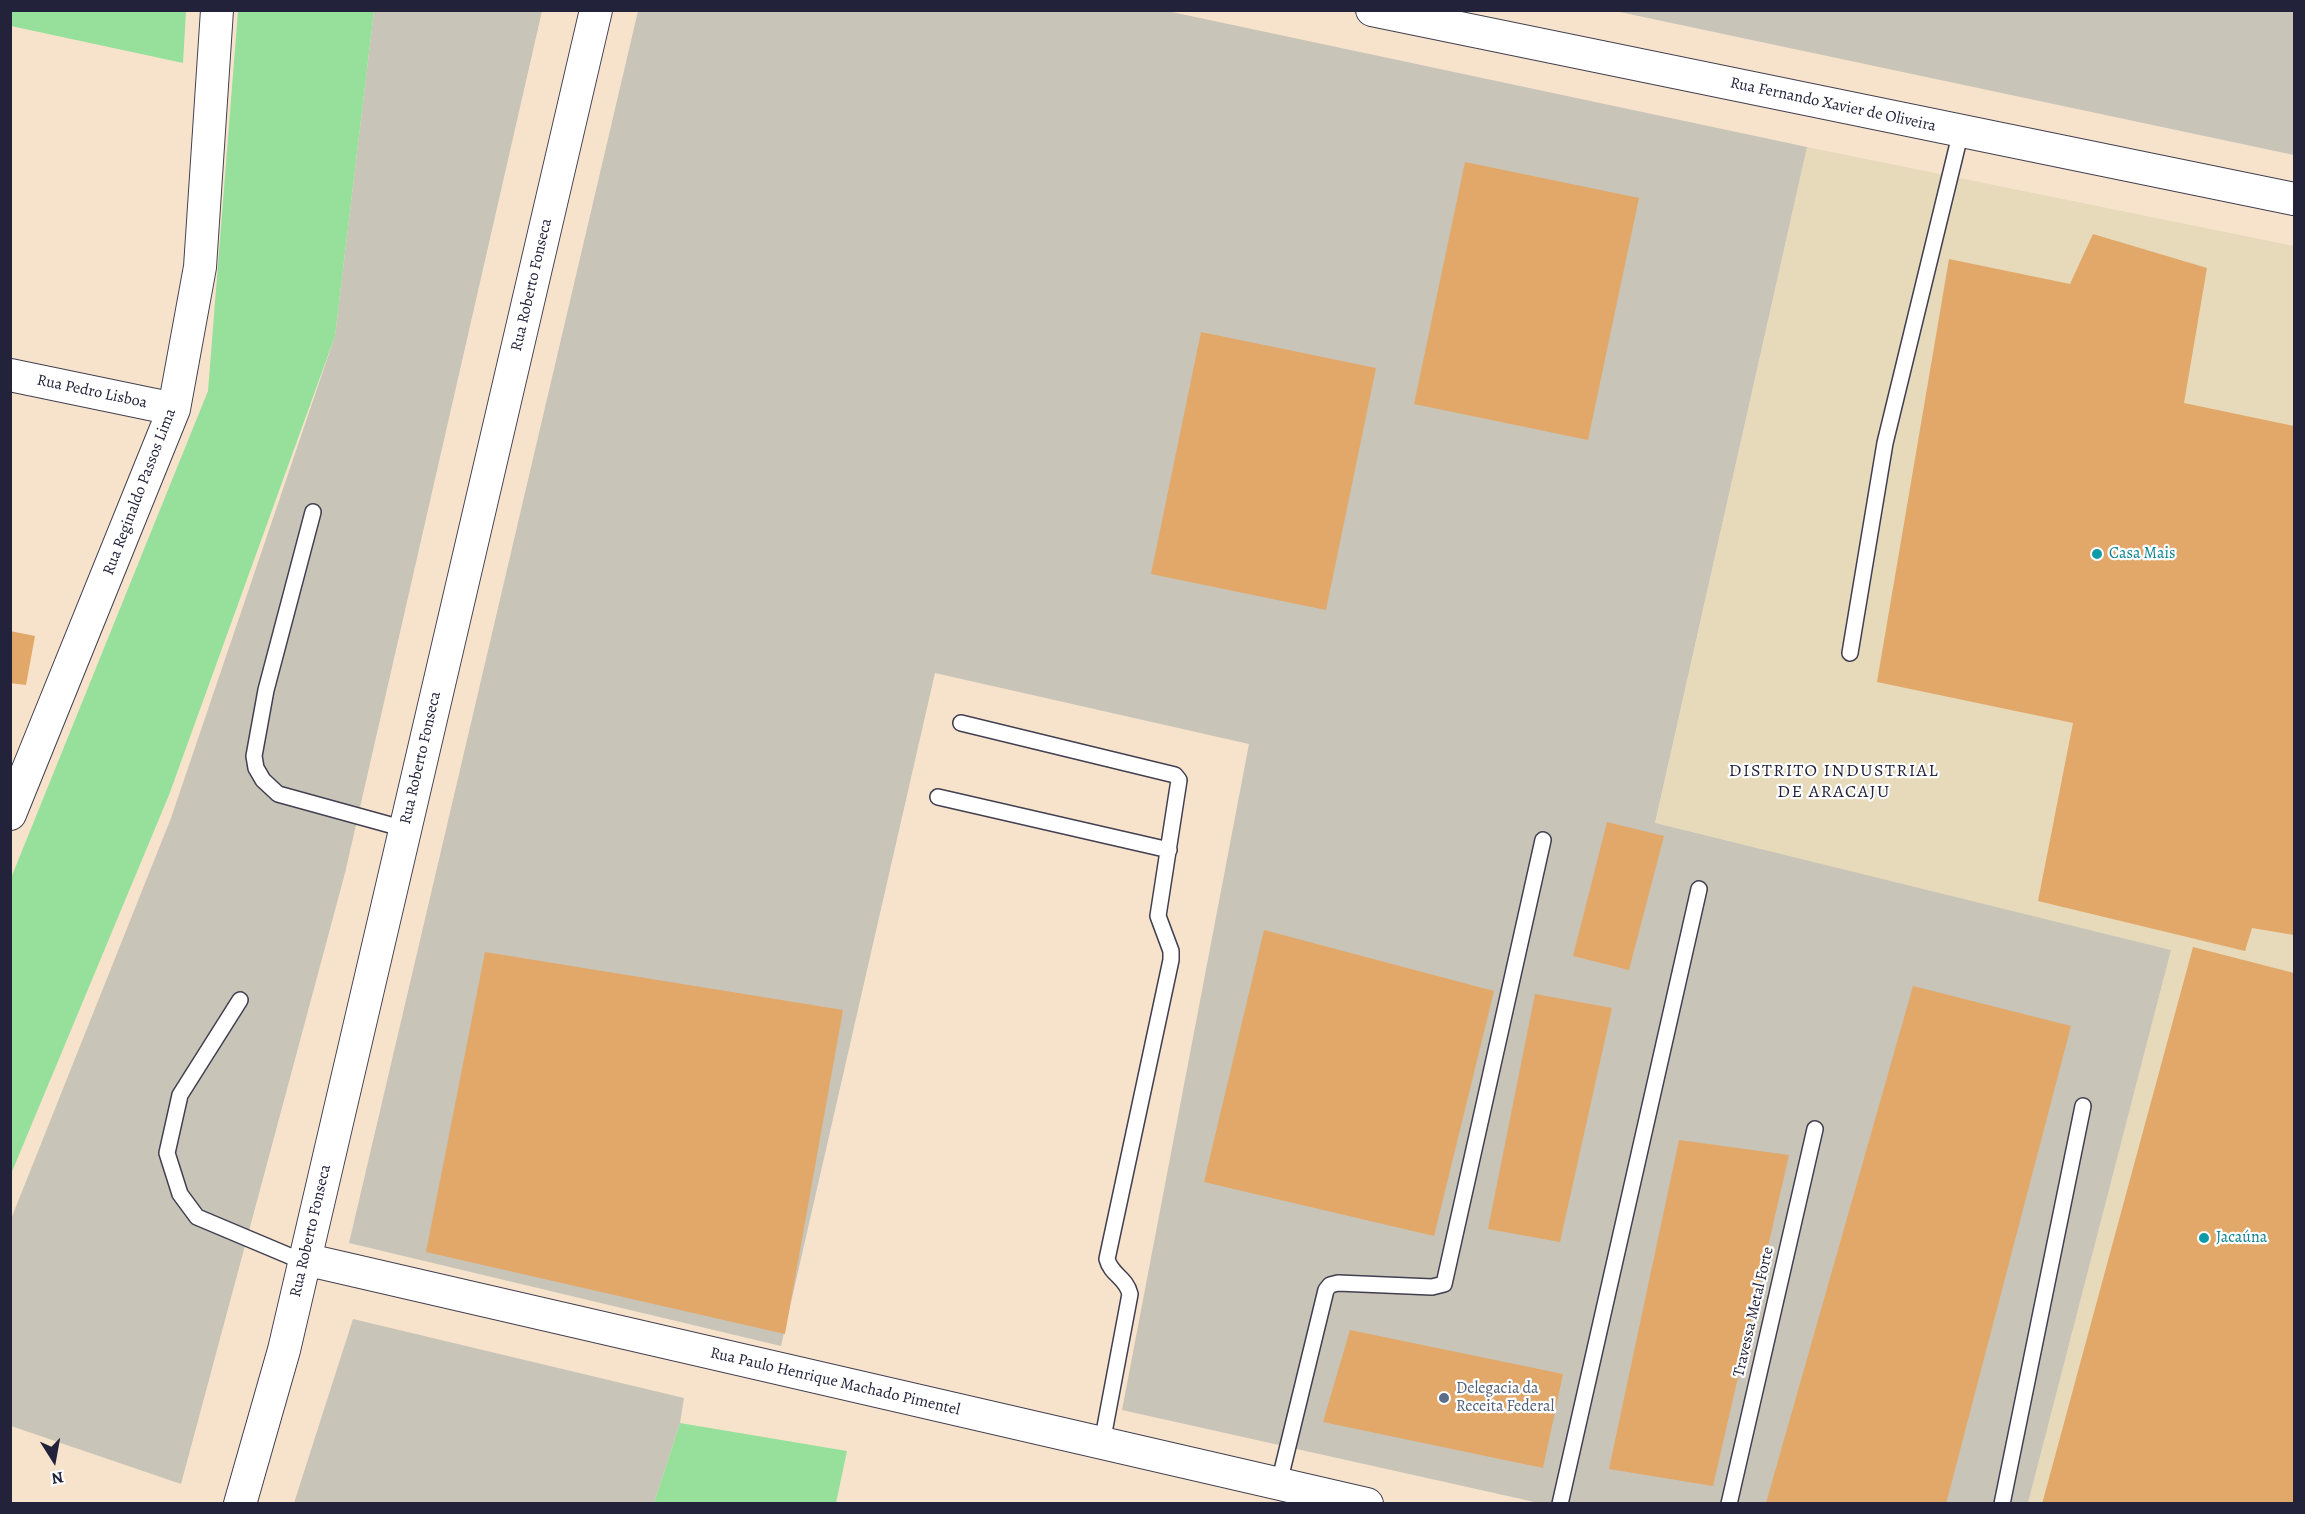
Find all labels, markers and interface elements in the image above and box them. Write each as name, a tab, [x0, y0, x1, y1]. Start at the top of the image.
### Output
street label: Rua Fernando Xavier de Oliveira	[1728, 74, 1938, 136]
street label: Rua Roberto Fonseca	[507, 217, 557, 353]
street label: Rua Pedro Lisboa	[35, 371, 149, 413]
street label: Rua Reginaldo Passos Lima	[99, 406, 181, 578]
place label: Casa Mais	[2109, 544, 2175, 564]
marker: Casa Mais	[2090, 547, 2104, 561]
street label: Rua Roberto Fonseca	[396, 690, 446, 826]
district label: DISTRITO INDUSTRIAL DE ARACAJU	[1729, 761, 1939, 804]
street label: Rua Roberto Fonseca	[286, 1163, 336, 1299]
place label: Jacaúna	[2216, 1228, 2267, 1248]
marker: Jacaúna	[2197, 1231, 2211, 1245]
street label: Travessa Metal Forte	[1730, 1245, 1778, 1379]
street label: Rua Paulo Henrique Machado Pimentel	[708, 1344, 962, 1420]
place label: Delegacia da Receita Federal	[1456, 1379, 1554, 1417]
marker: Delegacia da Receita Federal	[1437, 1391, 1451, 1405]
north arrow	[24, 1430, 84, 1490]
text: N	[50, 1466, 65, 1490]

